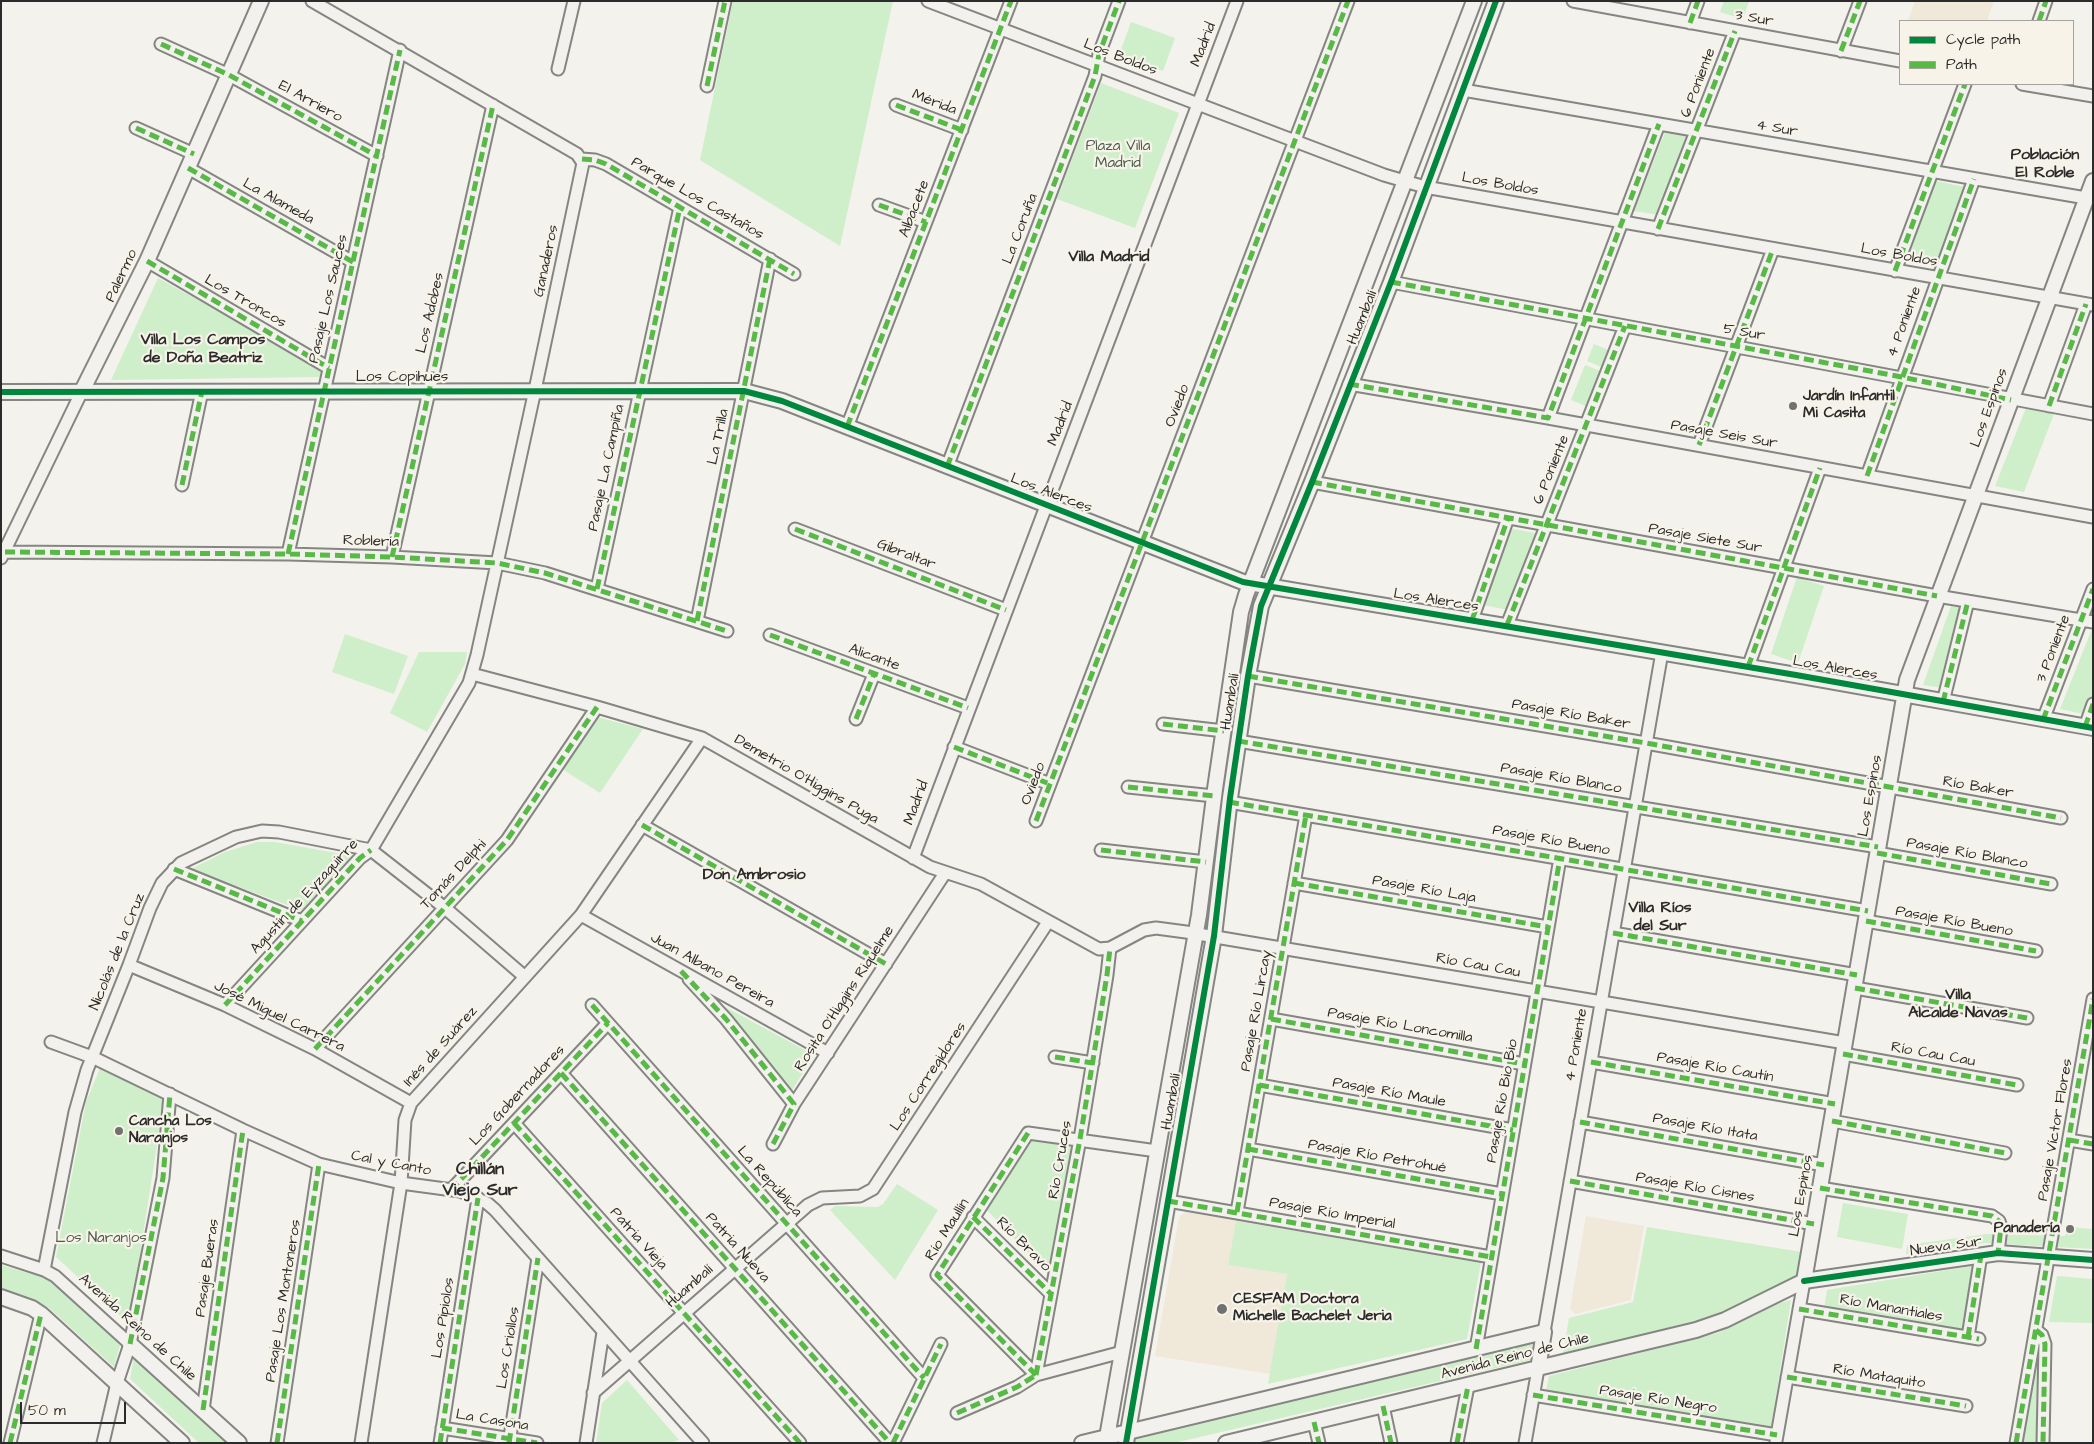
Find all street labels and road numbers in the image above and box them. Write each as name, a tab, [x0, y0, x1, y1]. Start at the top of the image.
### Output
street label: 3 Sur	[1733, 7, 1775, 31]
street label: Madrid	[1187, 20, 1221, 70]
street label: Los Boldos	[1081, 36, 1159, 80]
street label: 6 Poniente	[1678, 46, 1720, 120]
street label: El Arriero	[275, 77, 345, 127]
street label: Mérida	[909, 86, 959, 120]
street label: 4 Sur	[1755, 117, 1799, 141]
street label: Parque Los Castaños	[627, 154, 767, 244]
street label: Los Boldos	[1460, 169, 1540, 201]
street label: La Alameda	[239, 175, 317, 229]
street label: Albacete	[896, 178, 934, 240]
street label: La Coruña	[999, 191, 1043, 267]
street label: Ganaderos	[531, 223, 563, 299]
street label: Pasaje Los Sauces	[305, 233, 353, 365]
street label: Los Boldos	[1859, 240, 1939, 272]
street label: Palermo	[102, 247, 142, 305]
street label: Los Troncos	[201, 271, 289, 333]
street label: Los Adobes	[413, 271, 449, 355]
street label: 4 Poniente	[1884, 284, 1926, 360]
street label: Huambalí	[1344, 288, 1382, 348]
street label: 5 Sur	[1722, 320, 1766, 346]
street label: Los Espinos	[1967, 366, 2013, 450]
street label: Los Copihues	[356, 369, 448, 387]
street label: Oviedo	[1162, 382, 1194, 430]
street label: Madrid	[1044, 399, 1078, 449]
street label: Pasaje La Campiña	[585, 403, 629, 533]
street label: La Trilla	[704, 408, 734, 466]
street label: Pasaje Seis Sur	[1669, 417, 1779, 453]
street label: 6 Poniente	[1530, 433, 1574, 507]
street label: Los Alerces	[1008, 470, 1094, 518]
street label: Pasaje Siete Sur	[1647, 520, 1763, 558]
street label: Roblería	[343, 532, 399, 552]
street label: Gibraltar	[874, 536, 938, 574]
street label: Los Alerces	[1392, 585, 1480, 617]
street label: 3 Poniente	[2033, 613, 2075, 685]
street label: Alicante	[846, 640, 902, 676]
street label: Los Alerces	[1791, 653, 1879, 685]
street label: Huambalí	[1218, 673, 1244, 731]
street label: Pasaje Río Baker	[1510, 696, 1632, 734]
street label: Demetrio O'Higgins Puga	[731, 731, 881, 829]
street label: Los Espinos	[1855, 754, 1887, 838]
street label: Pasaje Río Blanco	[1499, 759, 1623, 799]
street label: Oviedo	[1018, 760, 1050, 808]
street label: Río Baker	[1941, 773, 2015, 803]
street label: Madrid	[901, 778, 933, 828]
street label: Pasaje Río Bueno	[1491, 822, 1611, 860]
street label: Pasaje Río Blanco	[1905, 834, 2029, 874]
street label: Agustín de Eyzaguirre	[247, 836, 363, 958]
street label: Tomás Delphi	[417, 836, 491, 914]
street label: Pasaje Río Laja	[1371, 872, 1477, 908]
street label: Nicolás de la Cruz	[86, 891, 150, 1013]
street label: Pasaje Río Bueno	[1894, 903, 2014, 941]
street label: Rosita O'Higgins Riquelme	[791, 923, 899, 1075]
street label: Juan Albano Pereira	[647, 929, 777, 1013]
street label: Pasaje Río Lircay	[1237, 949, 1277, 1073]
street label: Río Cau Cau	[1435, 950, 1521, 982]
street label: José Miguel Carrera	[211, 977, 347, 1057]
street label: Inés de Suárez	[400, 1003, 482, 1091]
street label: Pasaje Río Loncomilla	[1326, 1004, 1474, 1048]
street label: 4 Poniente	[1562, 1007, 1592, 1083]
street label: Los Corregidores	[887, 1019, 971, 1135]
street label: Pasaje Río Bio Bio	[1483, 1038, 1523, 1164]
street label: Río Cau Cau	[1890, 1039, 1976, 1071]
street label: Los Gobernadores	[467, 1042, 569, 1150]
street label: Pasaje Río Cautín	[1655, 1049, 1775, 1087]
street label: Pasaje Víctor Flores	[2035, 1057, 2077, 1203]
street label: Huambalí	[1158, 1073, 1186, 1131]
street label: Pasaje Río Maule	[1331, 1074, 1447, 1112]
street label: Pasaje Río Itata	[1651, 1110, 1759, 1146]
street label: Río Cruces	[1045, 1120, 1077, 1200]
street label: Pasaje Río Petrohué	[1306, 1136, 1448, 1178]
street label: La República	[733, 1143, 805, 1221]
street label: Cal y Canto	[349, 1147, 433, 1181]
street label: Los Espinos	[1786, 1154, 1818, 1238]
street label: Pasaje Río Cisnes	[1634, 1169, 1756, 1207]
street label: Pasaje Río Imperial	[1268, 1194, 1396, 1234]
street label: Río Maullín	[922, 1196, 974, 1264]
street label: Patria Vieja	[605, 1204, 671, 1274]
street label: Patria Nueva	[701, 1209, 773, 1287]
street label: Río Bravo	[992, 1214, 1054, 1276]
street label: Pasaje Bueras	[192, 1218, 224, 1318]
street label: Pasaje Los Montoneros	[262, 1218, 306, 1384]
street label: Nueva Sur	[1909, 1233, 1983, 1261]
street label: Huambalí	[663, 1262, 717, 1312]
street label: Avenida Reino de Chile	[74, 1270, 200, 1386]
street label: Los Pipiolos	[429, 1276, 459, 1360]
street label: Río Manantiales	[1838, 1291, 1944, 1327]
street label: Los Criollos	[494, 1306, 524, 1390]
street label: Avenida Reino de Chile	[1439, 1330, 1591, 1384]
street label: Río Mataquito	[1832, 1361, 1926, 1393]
street label: Pasaje Río Negro	[1598, 1382, 1718, 1418]
street label: La Casona	[454, 1406, 530, 1436]

